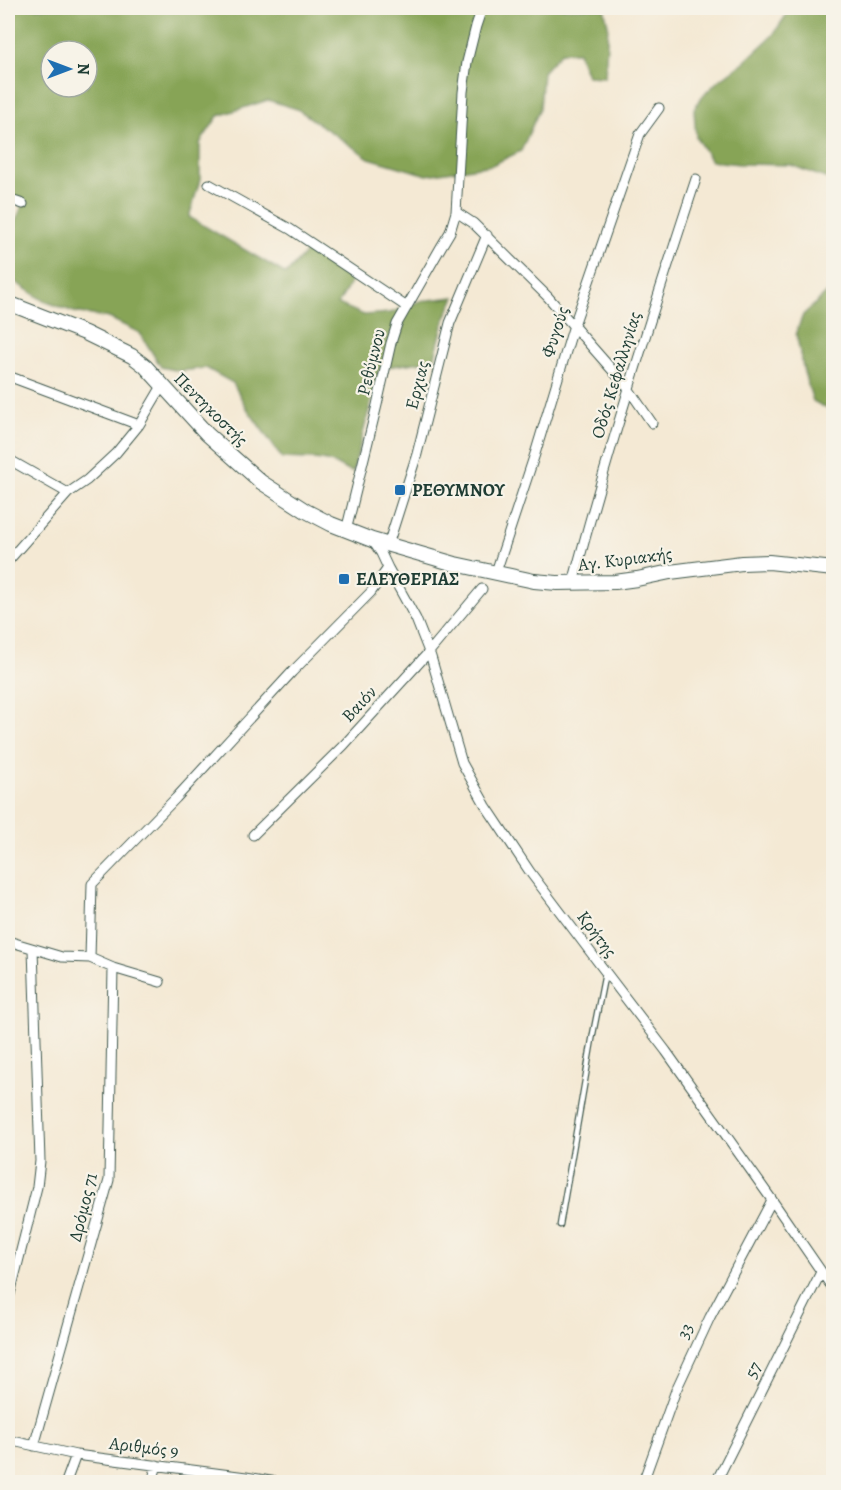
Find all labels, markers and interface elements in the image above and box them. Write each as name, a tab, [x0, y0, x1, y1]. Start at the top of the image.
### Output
north arrow	[39, 39, 99, 99]
text: N	[72, 63, 94, 75]
street label: Φυγούς	[535, 303, 575, 361]
street label: Οδός Κεφαλληνίας	[585, 308, 647, 442]
street label: Ρεθύμνου	[351, 326, 391, 398]
street label: Ερχιας	[399, 358, 435, 412]
street label: Πεντηκοστής	[169, 367, 253, 451]
place label: ΡΕΘΥΜΝΟΥ	[412, 478, 505, 502]
marker: ΡΕΘΥΜΝΟΥ	[393, 483, 407, 497]
street label: Αγ. Κυριακής	[576, 541, 673, 577]
place label: ΕΛΕΥΘΕΡΙΑΣ	[356, 567, 459, 591]
marker: ΕΛΕΥΘΕΡΙΑΣ	[337, 572, 351, 586]
street label: Βαιόν	[336, 681, 382, 727]
street label: Κρήτης	[572, 906, 622, 962]
street label: Δρόμος 71	[63, 1170, 103, 1244]
street label: 33	[671, 1319, 699, 1343]
street label: 57	[739, 1357, 767, 1382]
street label: Αριθμός 9	[107, 1431, 180, 1463]

